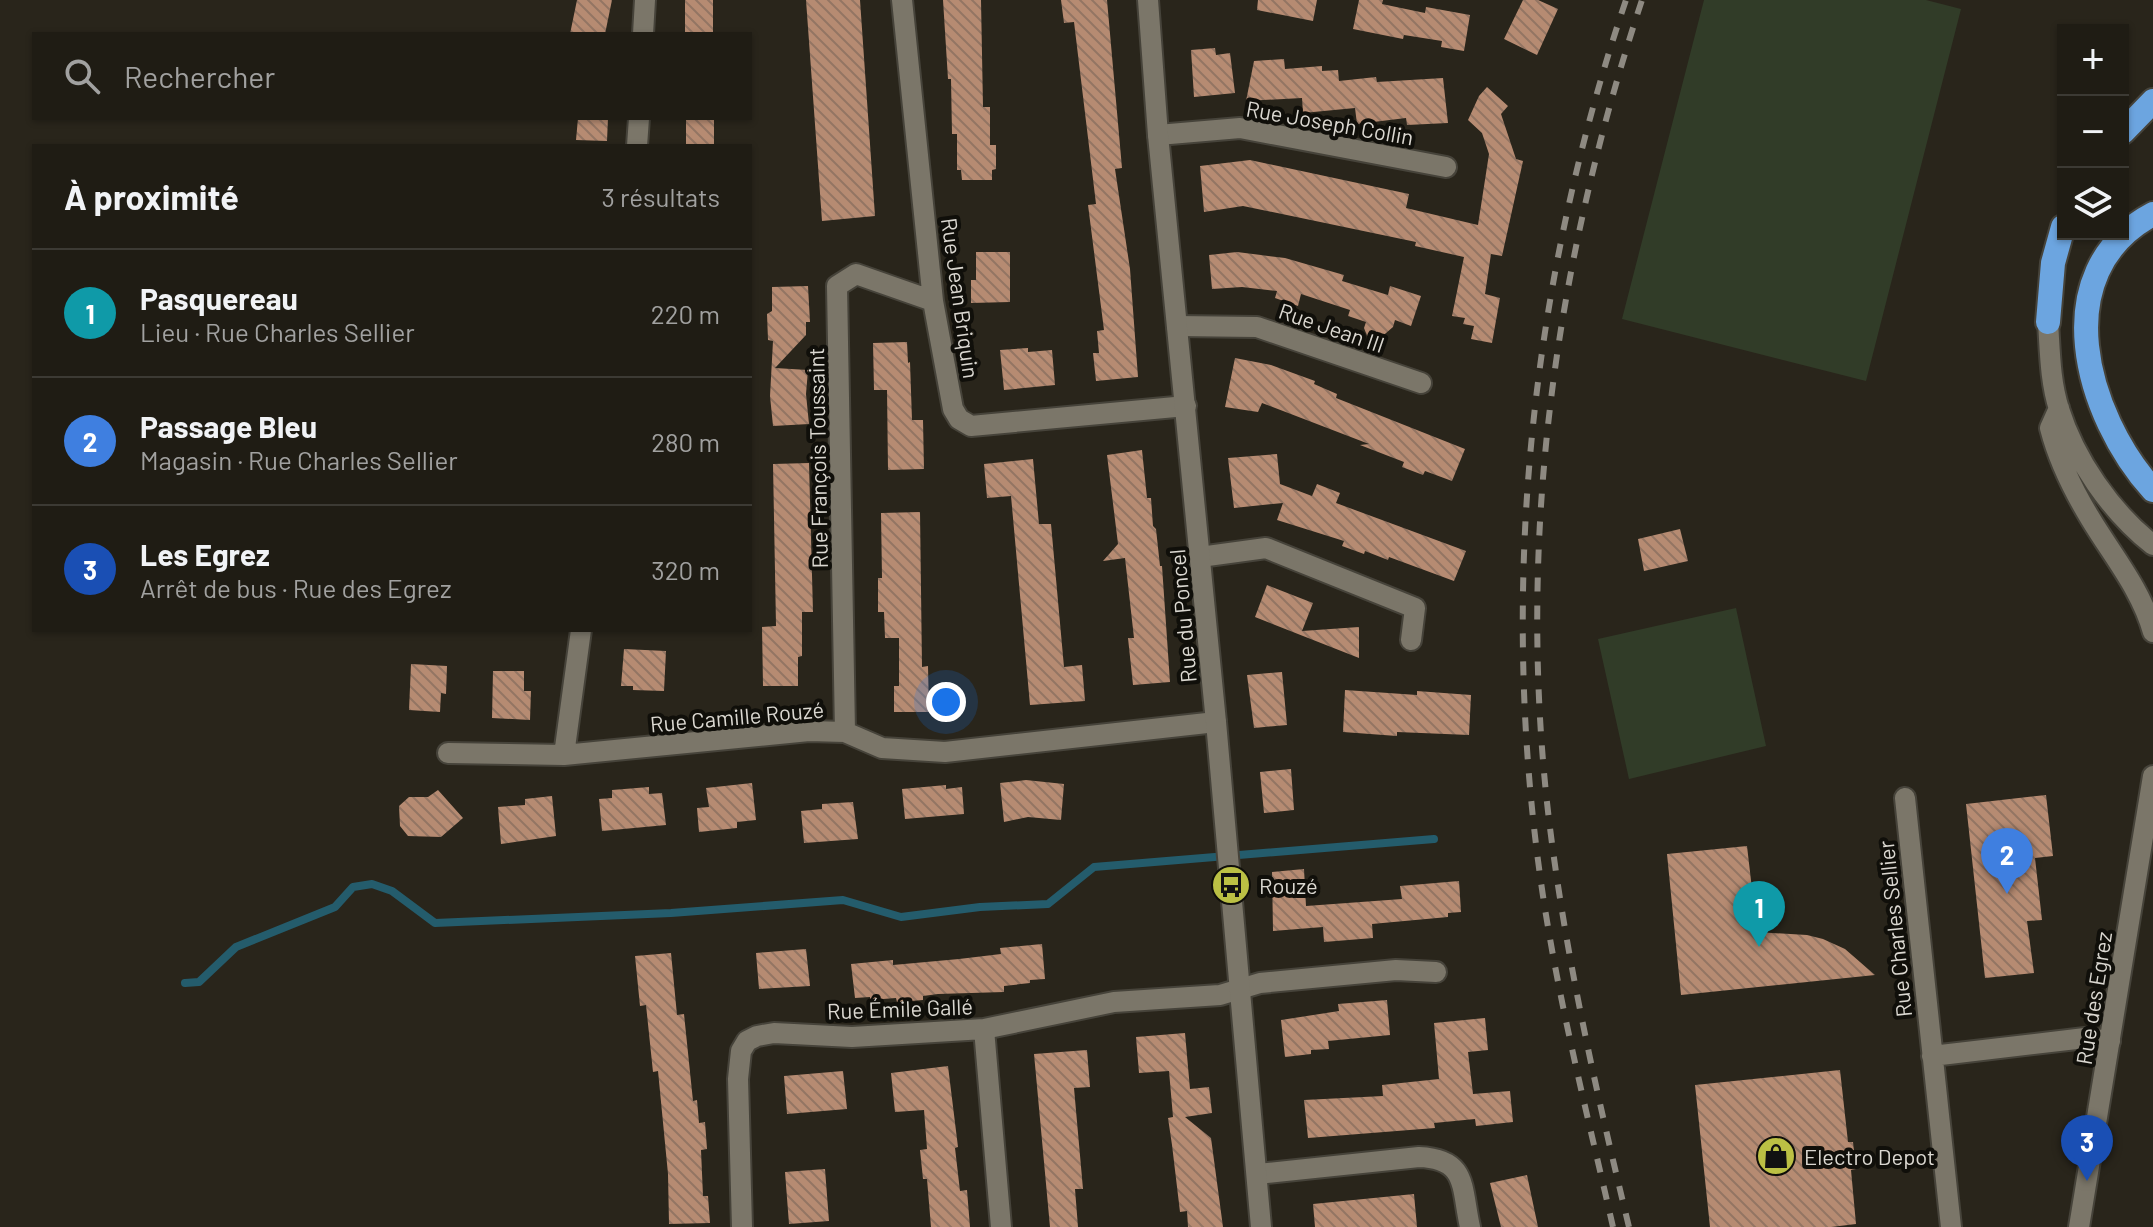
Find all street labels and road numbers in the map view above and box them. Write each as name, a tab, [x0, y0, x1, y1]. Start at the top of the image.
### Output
street label: Rue Joseph Collin	[1244, 94, 1416, 150]
street label: Rue Jean Briquin	[937, 216, 985, 380]
street label: Rue Jean III	[1276, 297, 1388, 357]
street label: Rue François Toussaint	[802, 347, 832, 569]
street label: Rue du Poncel	[1163, 548, 1201, 684]
street label: Rue Camille Rouzé	[649, 695, 825, 737]
street label: Rue Charles Sellier	[1872, 839, 1916, 1019]
street label: Rue des Egrez	[2070, 930, 2116, 1066]
street label: Rue Émile Gallé	[827, 992, 973, 1024]

